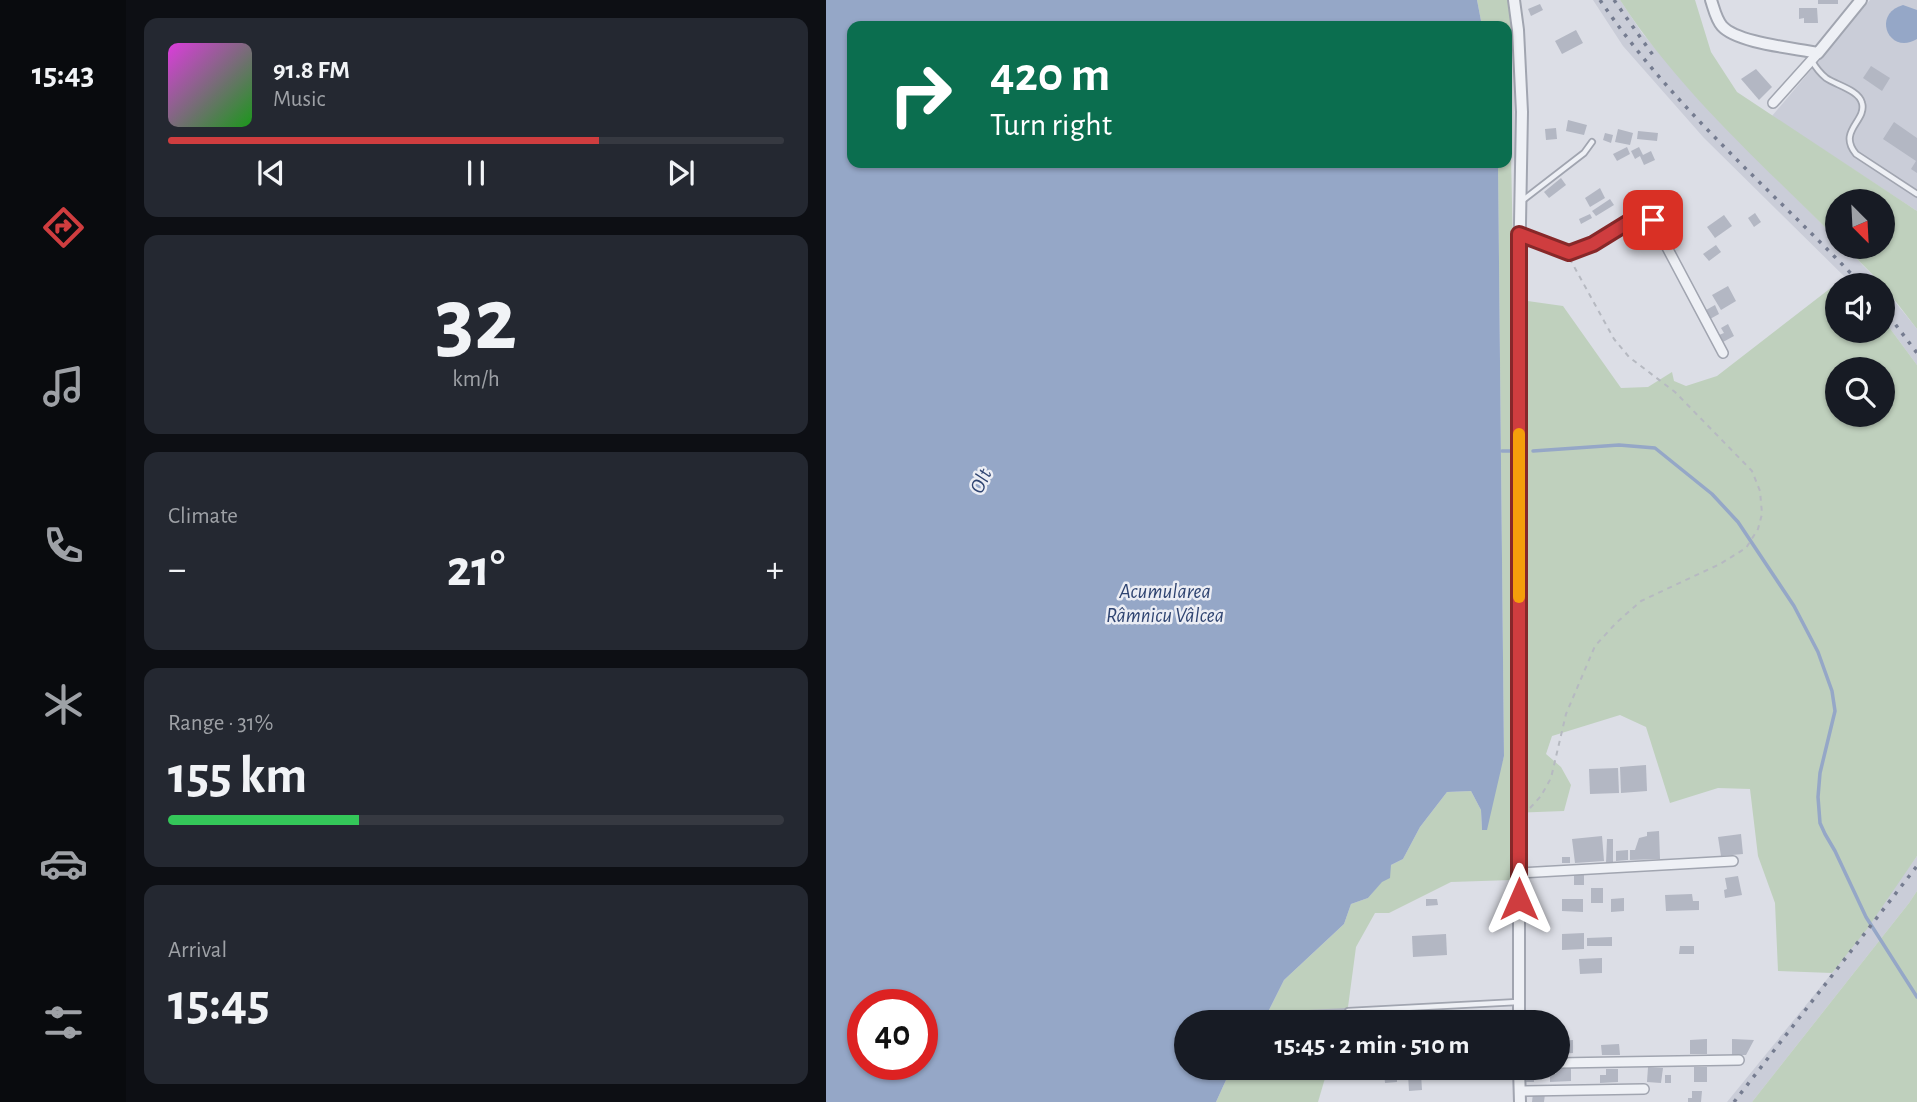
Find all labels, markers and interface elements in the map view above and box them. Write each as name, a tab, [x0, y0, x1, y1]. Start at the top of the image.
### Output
icon: right	[875, 49, 966, 140]
text: 420 m	[990, 51, 1110, 100]
text: 91.8 FM	[273, 57, 350, 83]
text: 15:43	[32, 58, 94, 90]
text: Music	[273, 88, 325, 111]
text: Turn right	[990, 109, 1112, 141]
icon: previous	[252, 154, 290, 192]
icon: pause	[457, 154, 495, 192]
icon: next	[662, 154, 700, 192]
north arrow	[1825, 189, 1895, 259]
map controls	[1825, 189, 1895, 427]
pin	[1623, 190, 1683, 250]
icon: arrive	[1634, 201, 1672, 239]
icon: directions	[39, 203, 88, 252]
button: sound	[1825, 273, 1895, 343]
text: 32	[435, 275, 517, 366]
button: search	[1825, 357, 1895, 427]
icon: music	[39, 362, 88, 411]
text: km/h	[452, 368, 500, 391]
water label: Olt	[966, 465, 996, 497]
text: Climate	[168, 505, 238, 528]
icon: phone	[39, 521, 88, 570]
text: 21°	[447, 543, 505, 595]
text: −	[168, 551, 186, 589]
text: +	[766, 551, 784, 589]
water label: Acumularea Râmnicu Vâlcea	[1106, 581, 1224, 626]
icon: climate	[39, 680, 88, 729]
text: Range · 31%	[168, 712, 274, 735]
text: 155 km	[168, 750, 307, 802]
icon: car	[39, 839, 88, 888]
position arrow	[1482, 862, 1556, 936]
text: Arrival	[168, 939, 227, 962]
text: 15:45	[168, 977, 270, 1029]
speed limit sign: 40	[847, 989, 938, 1080]
icon: filters	[39, 998, 88, 1047]
text: 15:45 · 2 min · 510 m	[1274, 1032, 1470, 1058]

